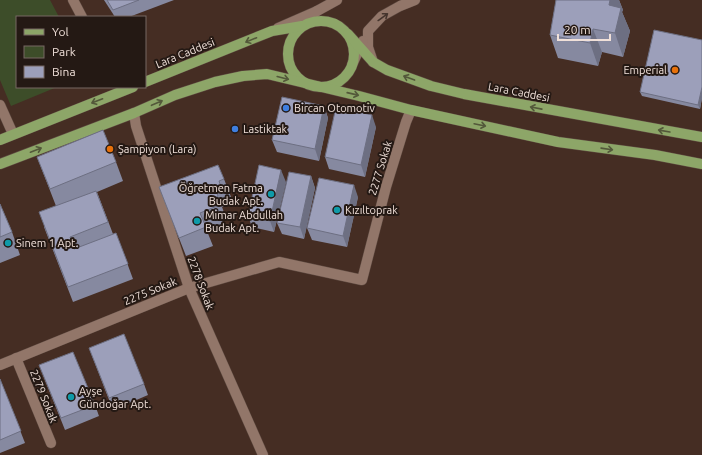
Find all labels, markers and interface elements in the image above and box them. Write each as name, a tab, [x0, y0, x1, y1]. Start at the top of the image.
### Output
one-way arrow	[378, 13, 389, 21]
legend	[16, 16, 146, 88]
scale bar	[558, 16, 610, 42]
text: 20 m	[564, 23, 591, 36]
text: Yol	[52, 25, 69, 38]
street label: Lara Caddesi	[154, 36, 216, 70]
one-way arrow	[246, 36, 258, 44]
text: Park	[52, 45, 76, 58]
place label: Emperial	[623, 64, 667, 76]
text: Bina	[52, 65, 76, 78]
marker: Emperial	[670, 65, 680, 75]
one-way arrow	[404, 74, 416, 82]
one-way arrow	[276, 75, 289, 83]
street label: Lara Caddesi	[487, 80, 551, 104]
one-way arrow	[347, 91, 360, 99]
one-way arrow	[92, 98, 104, 106]
one-way arrow	[151, 99, 163, 106]
place label: Bircan Otomotiv	[294, 102, 376, 114]
marker: Bircan Otomotiv	[281, 103, 291, 113]
one-way arrow	[530, 103, 543, 111]
one-way arrow	[473, 121, 486, 129]
place label: Lastiktak	[243, 123, 288, 135]
marker: Lastiktak	[230, 124, 240, 134]
one-way arrow	[657, 126, 670, 134]
street label: 2277 Sokak	[366, 139, 394, 197]
place label: Şampiyon (Lara)	[118, 143, 196, 156]
marker: Şampiyon (Lara)	[105, 144, 115, 154]
one-way arrow	[601, 145, 614, 153]
one-way arrow	[30, 146, 42, 154]
place label: Öğretmen Fatma Budak Apt.	[179, 182, 263, 207]
marker: Öğretmen Fatma Budak Apt.	[266, 189, 276, 199]
place label: Kızıltoprak	[345, 204, 398, 216]
marker: Kızıltoprak	[332, 205, 342, 215]
place label: Mimar Abdullah Budak Apt.	[205, 209, 283, 234]
marker: Mimar Abdullah Budak Apt.	[192, 216, 202, 226]
place label: Sinem 1 Apt.	[16, 237, 78, 249]
marker: Sinem 1 Apt.	[3, 238, 13, 248]
street label: 2278 Sokak	[185, 255, 217, 312]
street label: 2275 Sokak	[122, 275, 179, 307]
street label: 2279 Sokak	[28, 368, 60, 425]
place label: Ayşe Gündoğar Apt.	[79, 385, 151, 410]
marker: Ayşe Gündoğar Apt.	[66, 392, 76, 402]

